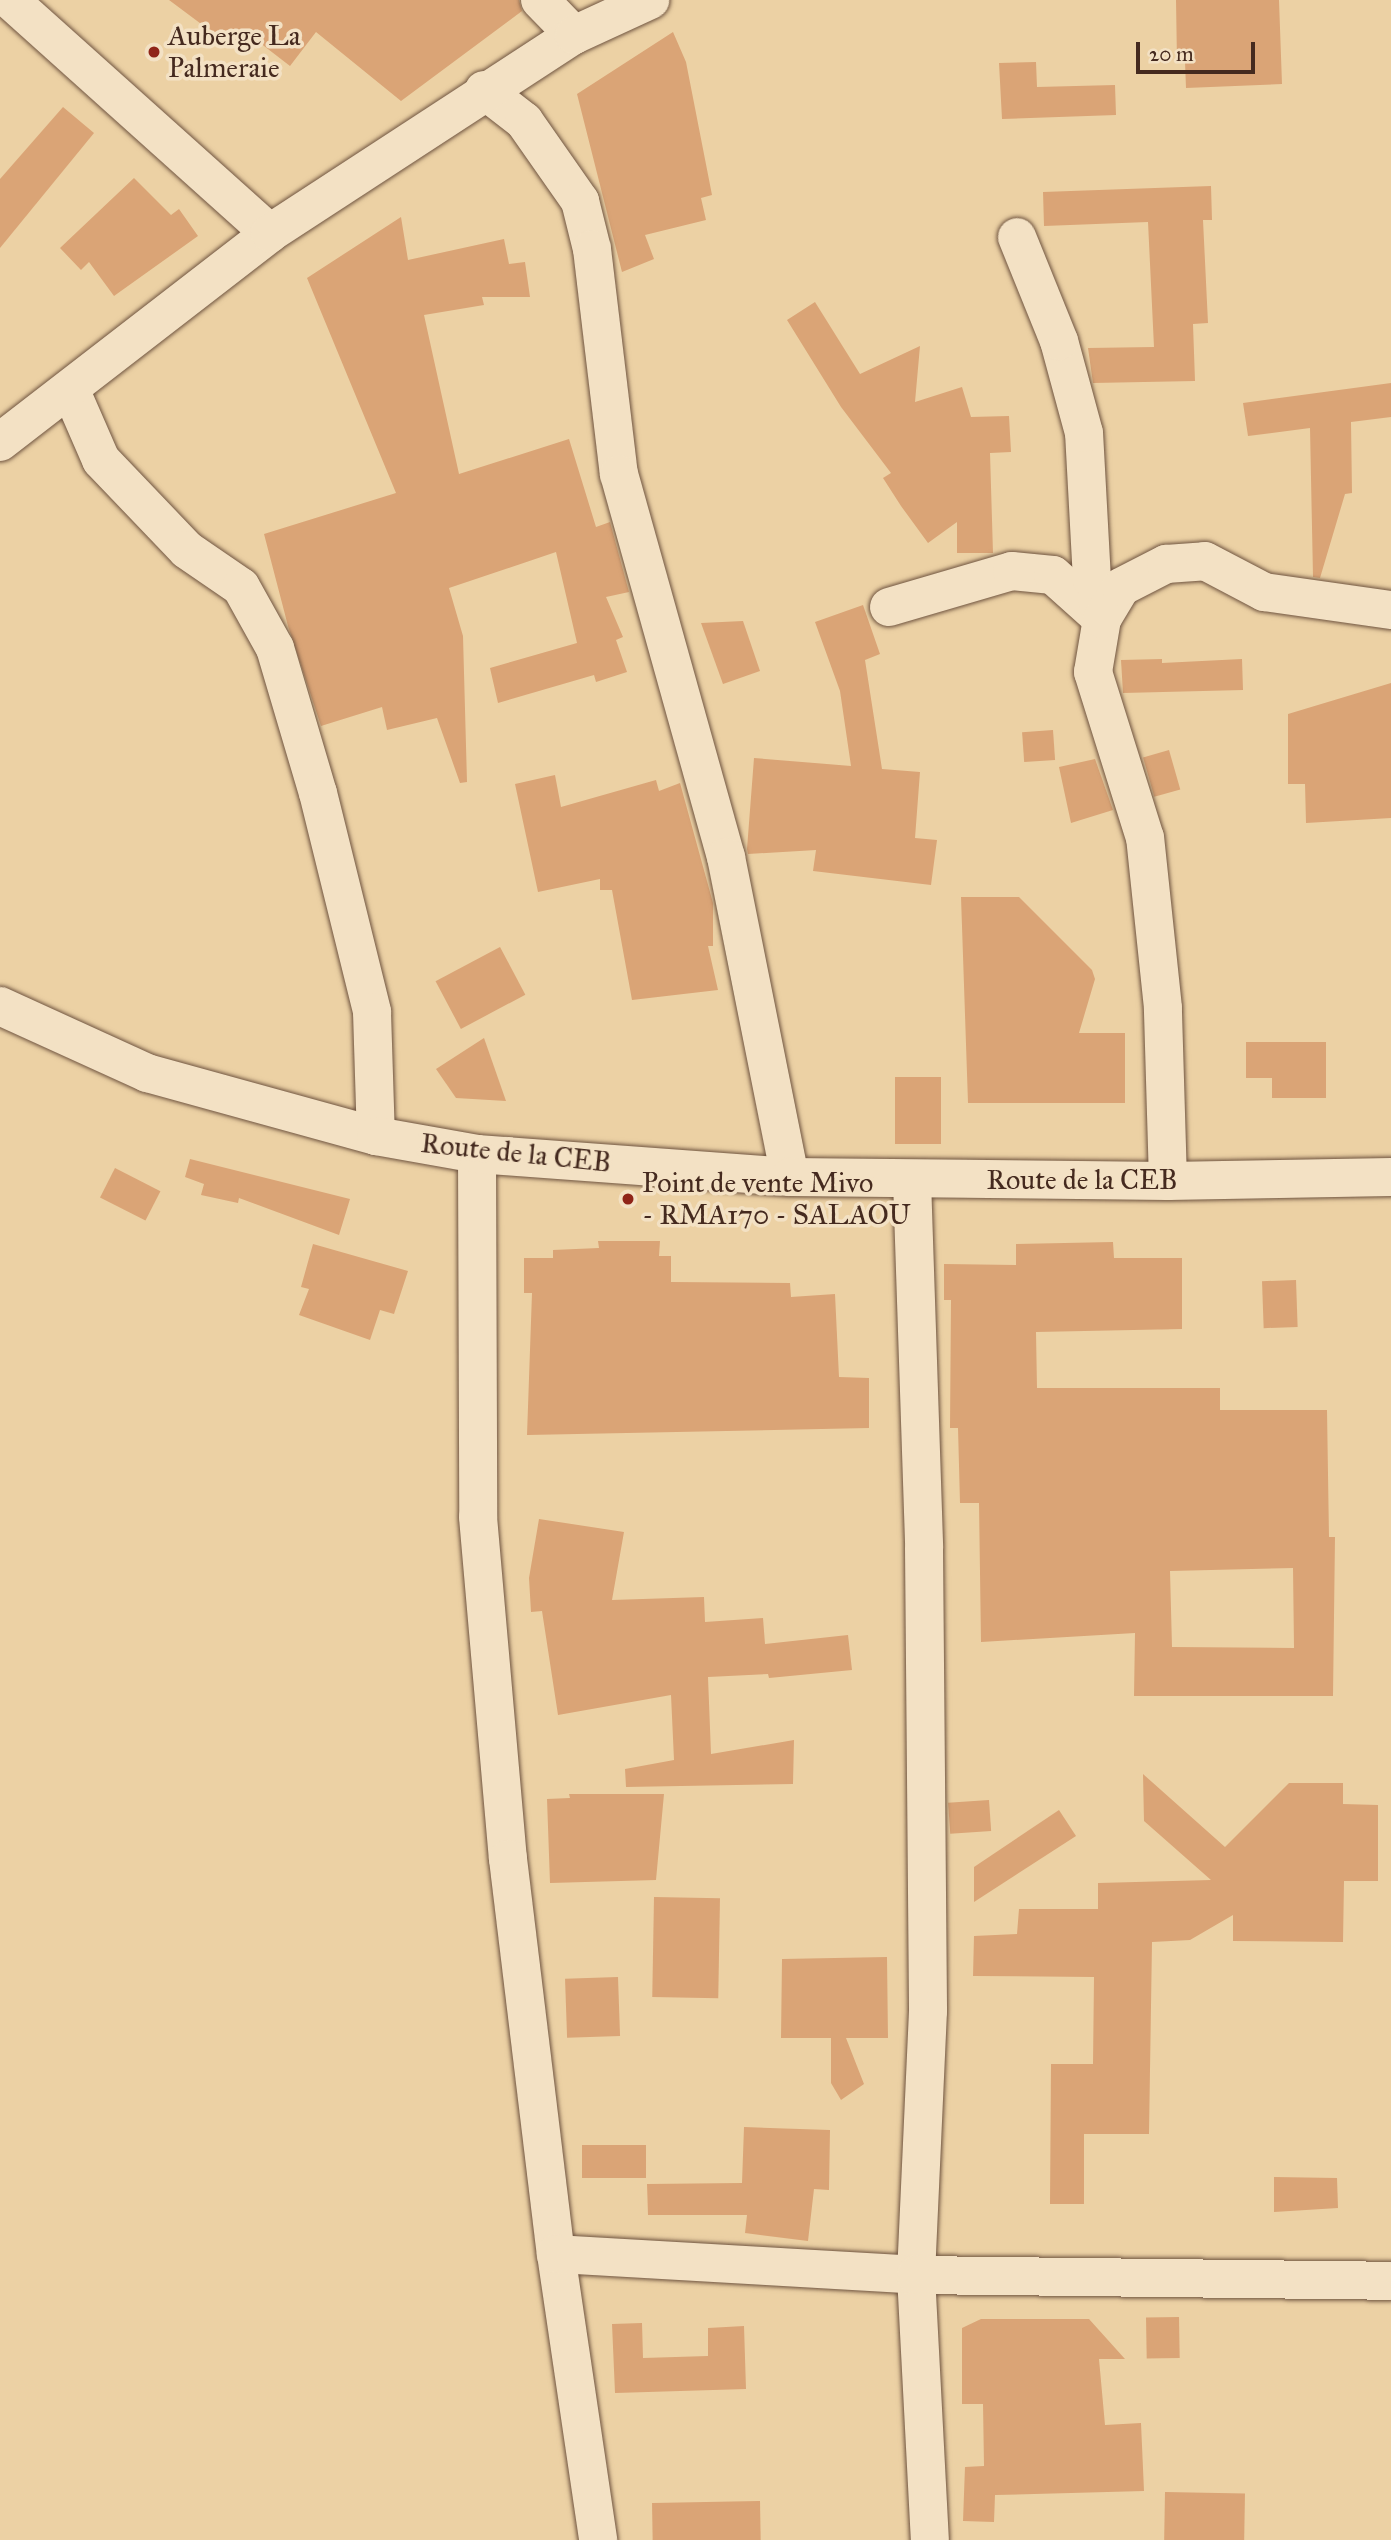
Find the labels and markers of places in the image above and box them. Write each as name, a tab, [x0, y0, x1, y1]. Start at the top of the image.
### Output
place label: Auberge La Palmeraie	[168, 19, 300, 85]
marker: Auberge La Palmeraie	[146, 44, 162, 60]
place label: Point de vente Mivo - RMA170 - SALAOU	[642, 1166, 911, 1232]
marker: Point de vente Mivo - RMA170 - SALAOU	[620, 1191, 636, 1207]

